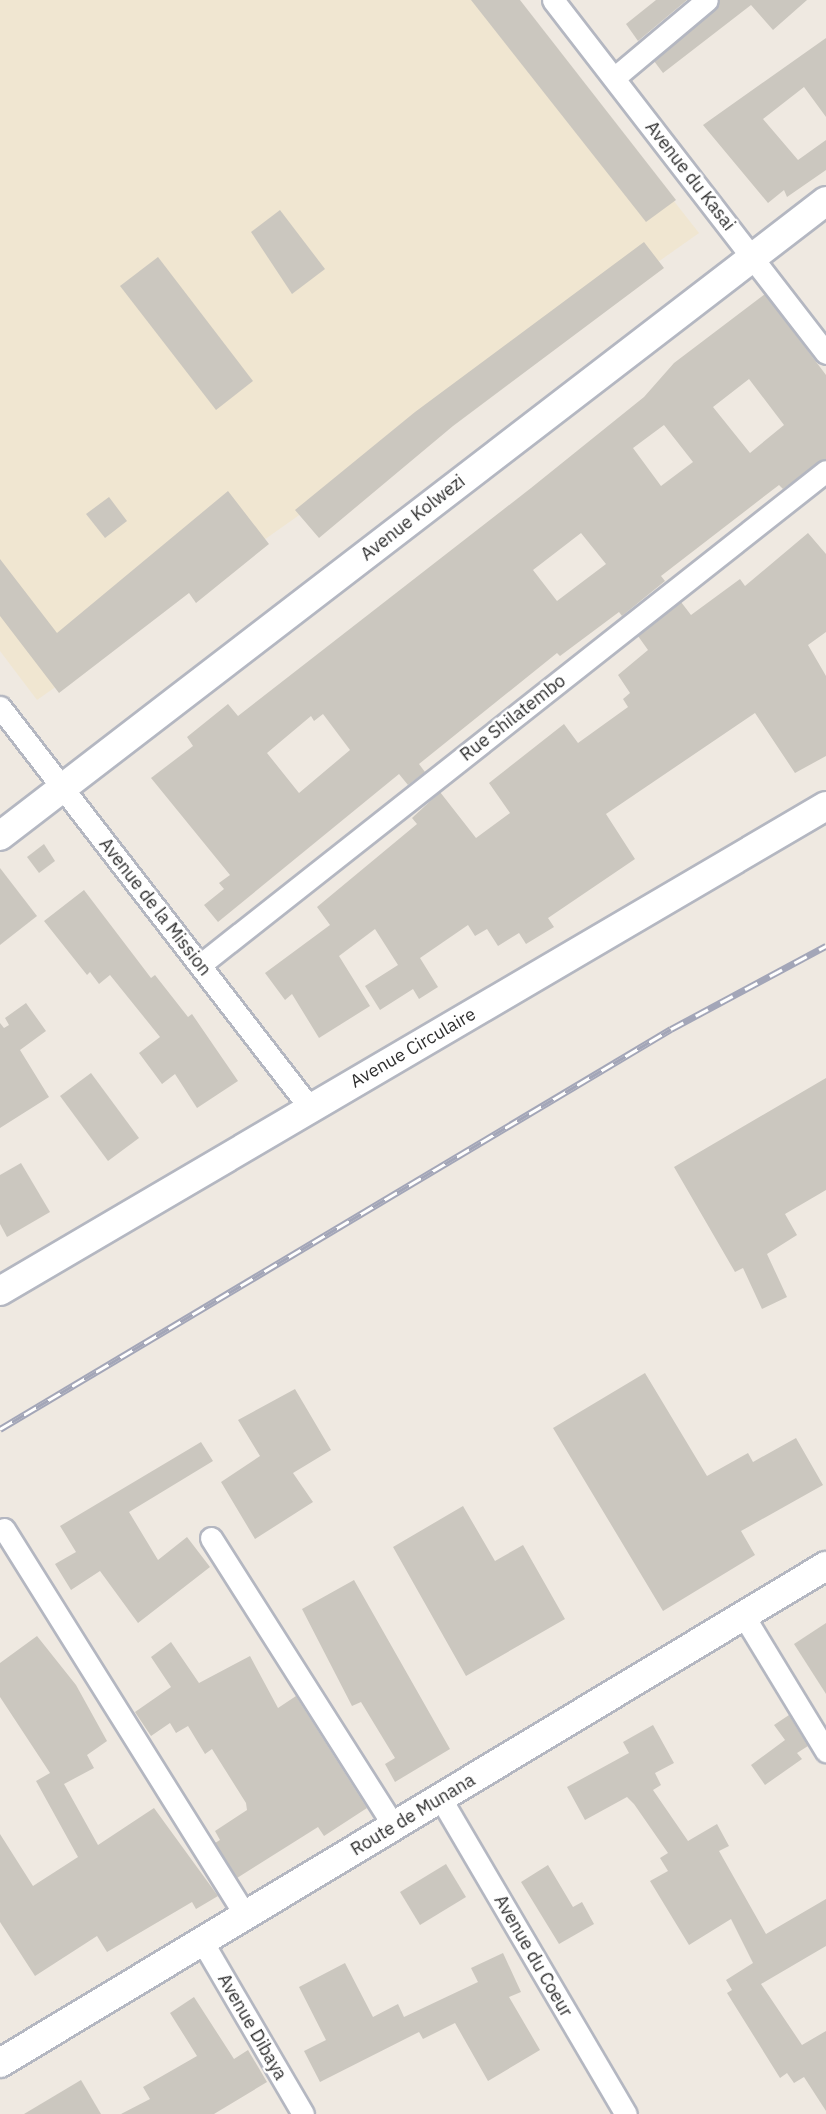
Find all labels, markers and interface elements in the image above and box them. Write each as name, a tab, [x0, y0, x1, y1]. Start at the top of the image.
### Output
street label: Avenue du Kasai	[641, 117, 739, 235]
street label: Avenue Kolwezi	[356, 471, 470, 565]
street label: Rue Shilatembo	[456, 670, 570, 766]
street label: Avenue de la Mission	[94, 834, 216, 980]
street label: Avenue Circulaire	[346, 1003, 480, 1093]
street label: Route de Munana	[347, 1769, 479, 1861]
street label: Avenue du Coeur	[489, 1891, 577, 2021]
street label: Avenue Dibaya	[213, 1970, 291, 2084]

